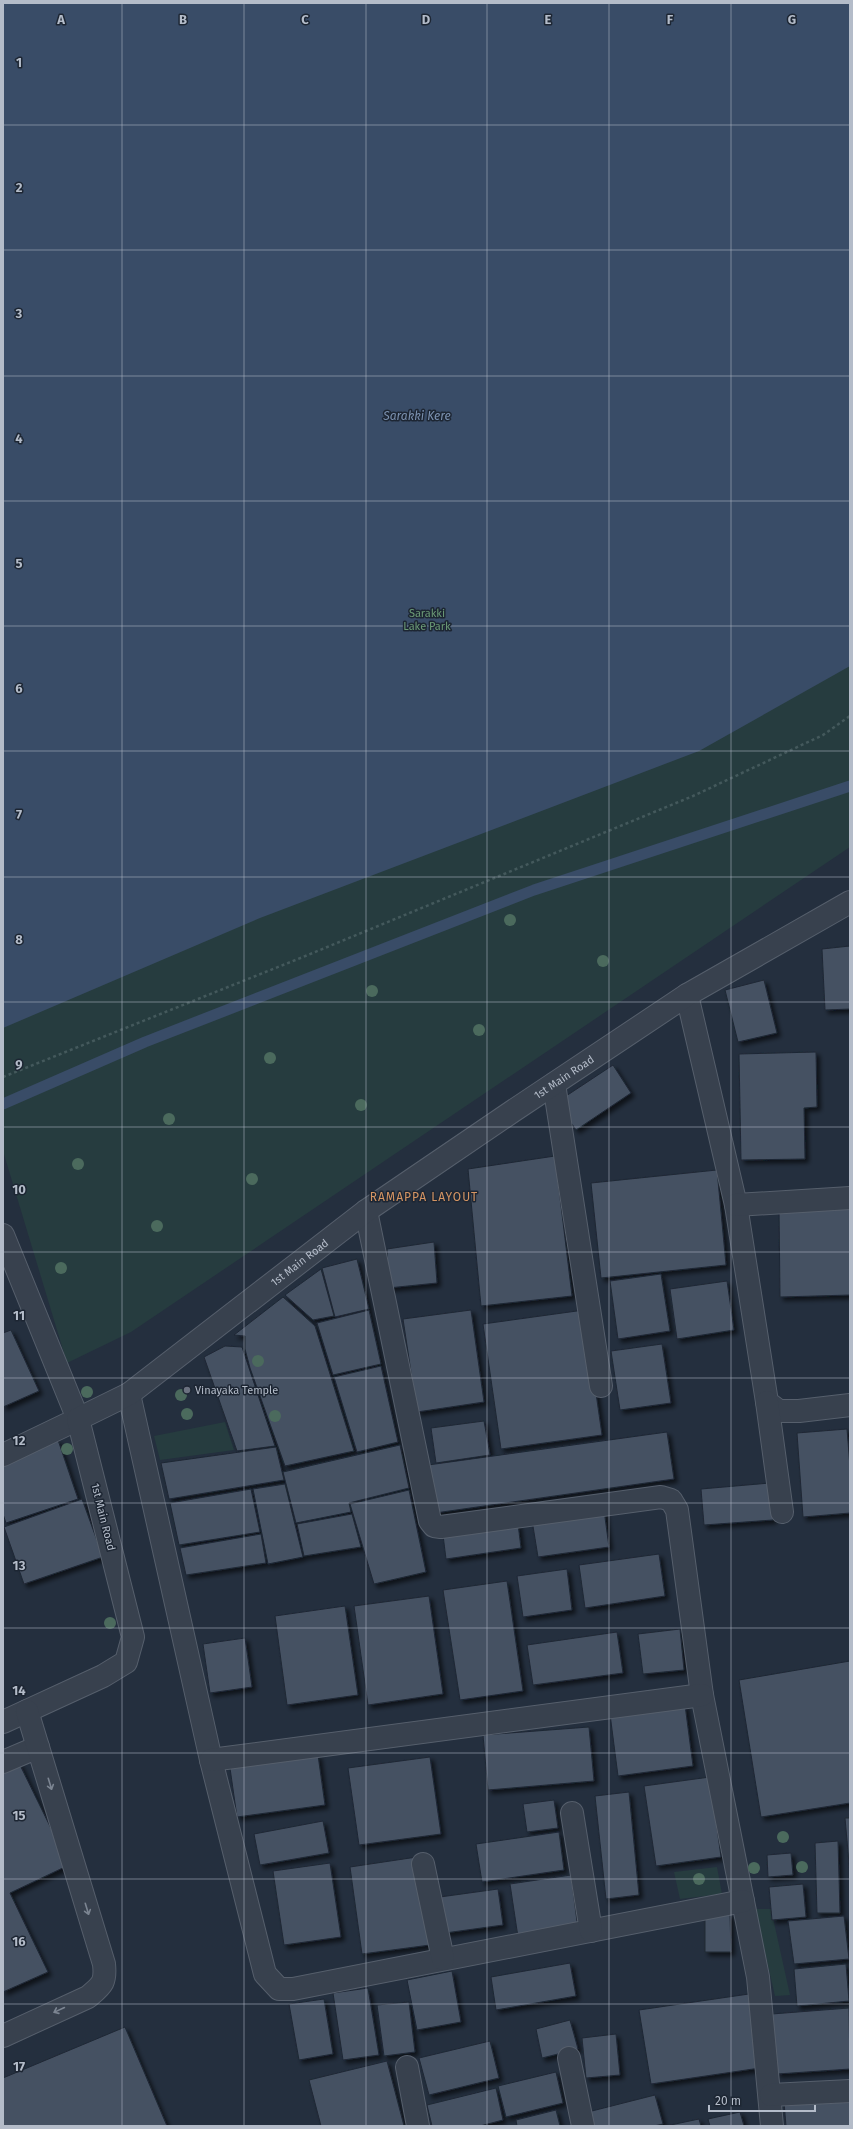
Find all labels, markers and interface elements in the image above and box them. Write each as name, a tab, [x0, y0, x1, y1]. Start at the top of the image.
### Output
text: A	[56, 12, 65, 27]
text: B	[179, 12, 187, 27]
text: C	[301, 12, 309, 27]
text: D	[422, 12, 431, 27]
text: E	[545, 12, 552, 27]
text: F	[667, 12, 674, 27]
text: G	[788, 12, 796, 27]
text: 1	[16, 55, 22, 70]
text: 2	[16, 180, 23, 195]
text: 3	[15, 306, 23, 321]
water label: Sarakki Kere	[382, 409, 451, 423]
text: 4	[15, 431, 23, 446]
text: 5	[16, 556, 23, 571]
park label: Sarakki Lake Park	[403, 607, 451, 633]
text: 6	[15, 681, 23, 696]
text: 7	[16, 807, 22, 822]
text: 8	[15, 932, 23, 947]
street label: 1st Main Road	[532, 1052, 596, 1102]
text: 9	[15, 1057, 23, 1072]
text: 10	[12, 1182, 26, 1197]
district label: RAMAPPA LAYOUT	[370, 1190, 478, 1204]
street label: 1st Main Road	[268, 1236, 331, 1289]
text: 11	[13, 1308, 25, 1323]
place label: Vinayaka Temple	[195, 1384, 278, 1397]
marker: Vinayaka Temple	[182, 1385, 192, 1395]
text: 12	[13, 1433, 26, 1448]
street label: 1st Main Road	[88, 1482, 118, 1552]
text: 13	[13, 1558, 26, 1573]
text: 14	[12, 1683, 26, 1698]
one-way arrow	[46, 1778, 54, 1790]
text: 15	[12, 1808, 26, 1823]
one-way arrow	[84, 1902, 91, 1915]
text: 16	[12, 1934, 26, 1949]
one-way arrow	[53, 2007, 65, 2014]
text: 17	[13, 2059, 25, 2074]
scale bar	[709, 2087, 815, 2113]
text: 20 m	[715, 2094, 741, 2108]

